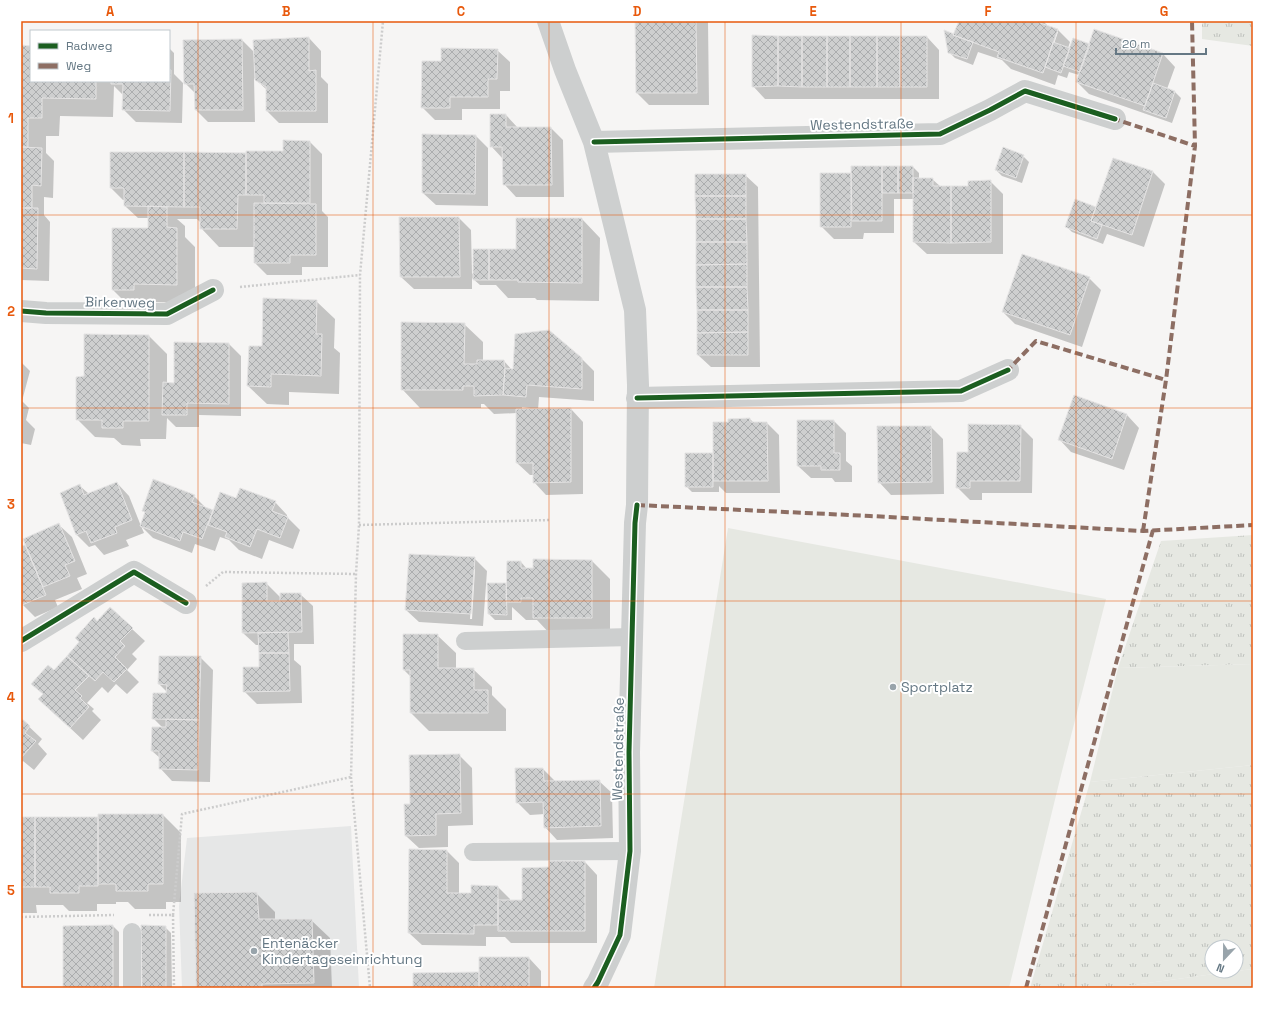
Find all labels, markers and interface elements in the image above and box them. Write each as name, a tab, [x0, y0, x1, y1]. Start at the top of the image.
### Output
text: A	[106, 3, 115, 20]
text: B	[282, 3, 291, 20]
text: C	[457, 3, 465, 20]
text: D	[633, 3, 642, 20]
text: E	[809, 3, 817, 20]
text: F	[985, 3, 992, 20]
text: G	[1160, 3, 1168, 20]
legend	[30, 30, 170, 82]
scale bar	[1116, 30, 1206, 56]
text: 20 m	[1122, 36, 1150, 52]
text: Radweg	[66, 38, 112, 54]
text: Weg	[66, 58, 91, 74]
text: 1	[8, 110, 14, 127]
street label: Westendstraße	[810, 114, 914, 134]
street label: Birkenweg	[85, 292, 155, 312]
text: 2	[7, 303, 15, 320]
text: 3	[7, 496, 15, 513]
place label: Sportplatz	[901, 678, 973, 696]
marker: Sportplatz	[888, 682, 898, 692]
text: 4	[7, 689, 15, 706]
street label: Westendstraße	[608, 697, 628, 801]
text: 5	[7, 882, 15, 899]
place label: Entenäcker Kindertageseinrichtung	[262, 934, 422, 968]
north arrow	[1204, 939, 1244, 979]
marker: Entenäcker Kindertageseinrichtung	[249, 946, 259, 956]
text: N	[1214, 960, 1226, 976]

